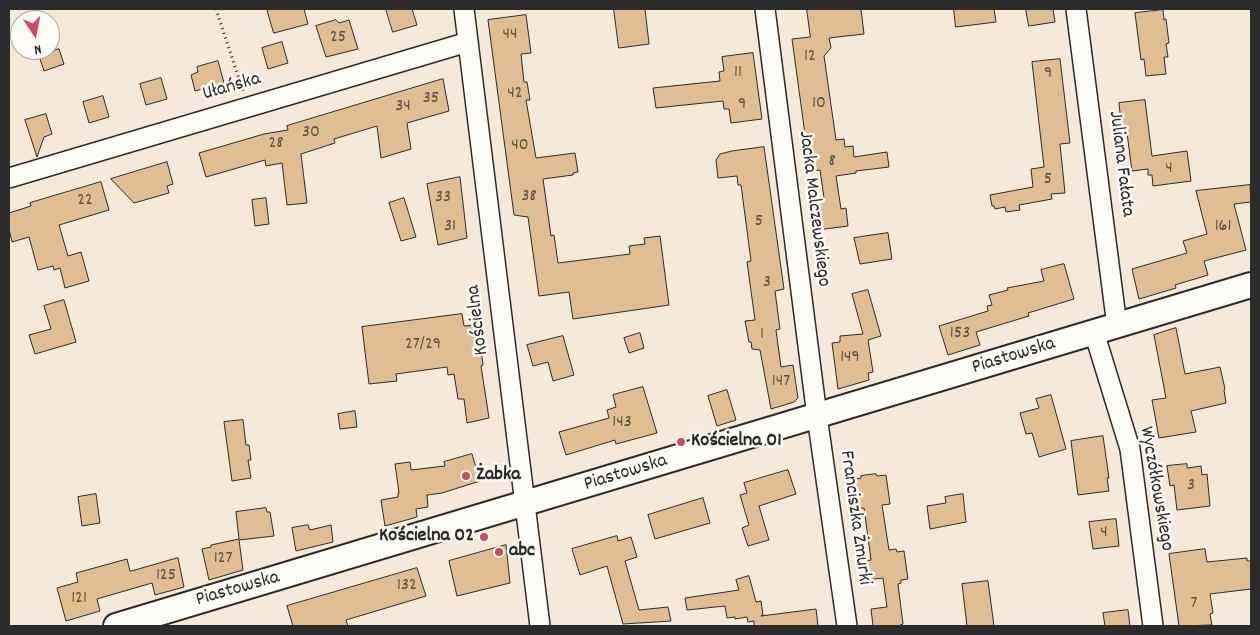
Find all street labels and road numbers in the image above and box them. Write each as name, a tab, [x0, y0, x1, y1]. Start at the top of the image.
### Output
street label: Ułańska	[200, 68, 264, 108]
street label: Juliana Fałata	[1102, 110, 1138, 218]
street label: Jacka Malczewskiego	[792, 130, 834, 288]
street label: Kościelna	[463, 283, 495, 357]
street label: Piastowska	[970, 333, 1058, 381]
street label: Wyczółkowskiego	[1132, 425, 1178, 553]
street label: Franciszka Żmurki	[833, 449, 875, 587]
street label: Piastowska	[582, 450, 670, 498]
street label: Piastowska	[194, 567, 282, 613]

